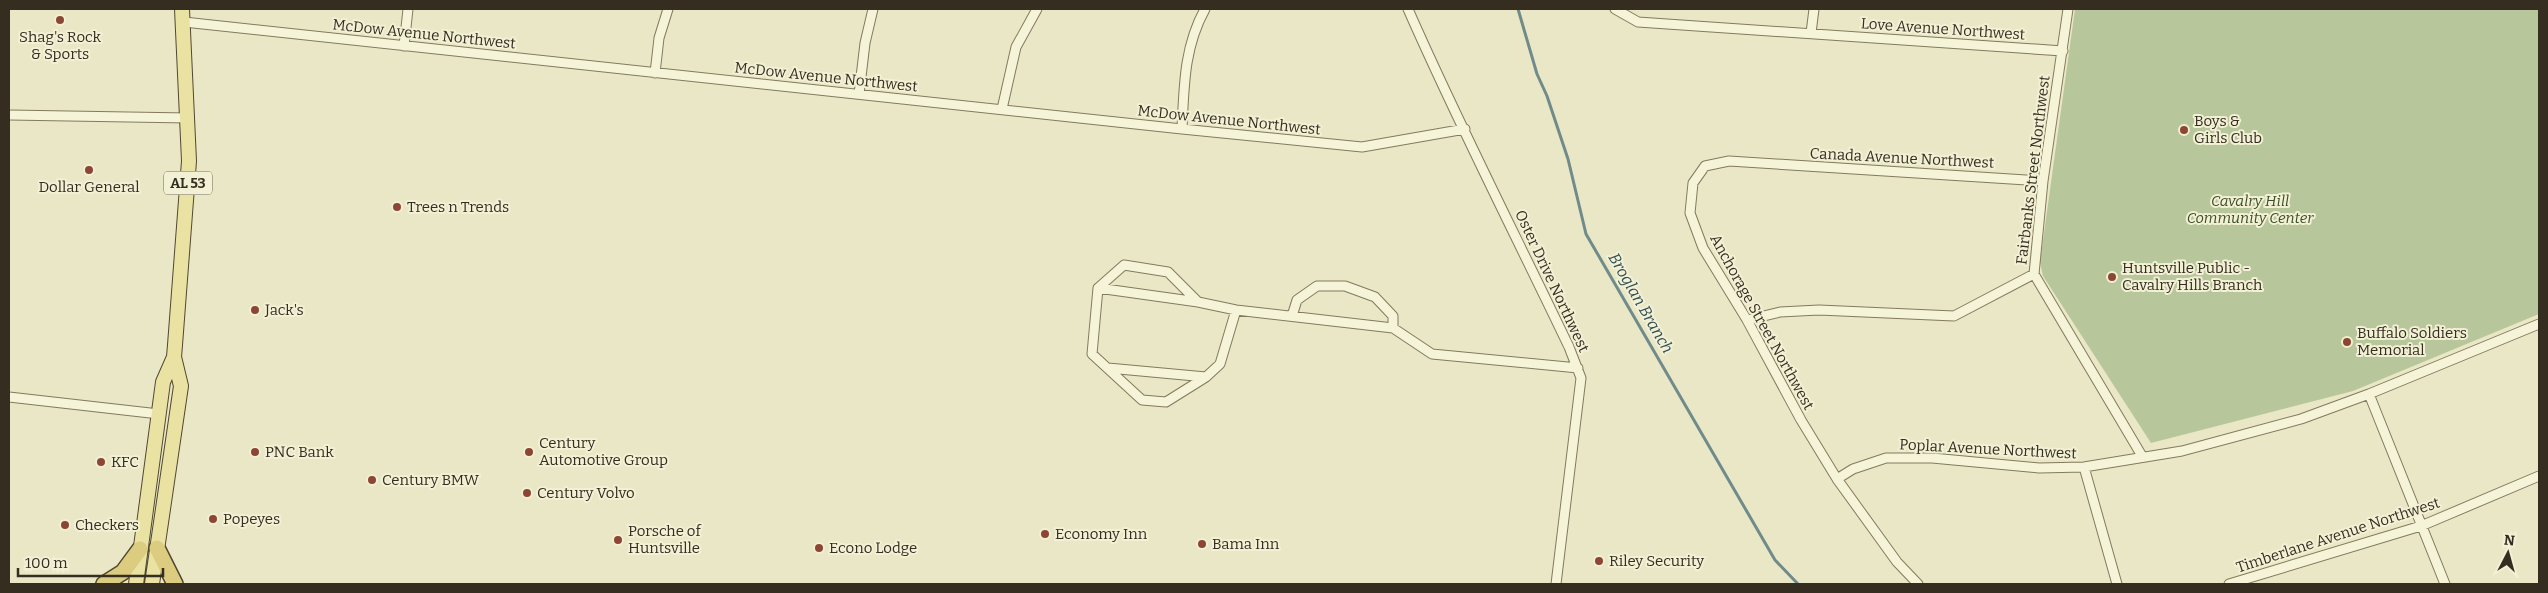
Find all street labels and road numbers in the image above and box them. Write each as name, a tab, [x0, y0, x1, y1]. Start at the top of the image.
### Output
street label: Love Avenue Northwest	[1860, 14, 2026, 44]
street label: McDow Avenue Northwest	[331, 15, 517, 53]
street label: McDow Avenue Northwest	[733, 58, 919, 96]
street label: Fairbanks Street Northwest	[2012, 74, 2054, 266]
street label: McDow Avenue Northwest	[1136, 101, 1322, 139]
street label: Canada Avenue Northwest	[1809, 144, 1995, 172]
road number: AL 53	[164, 172, 212, 194]
street label: Oster Drive Northwest	[1511, 207, 1593, 356]
street label: Anchorage Street Northwest	[1706, 231, 1818, 413]
street label: Poplar Avenue Northwest	[1899, 435, 2078, 463]
street label: Timberlane Avenue Northwest	[2234, 493, 2443, 576]

